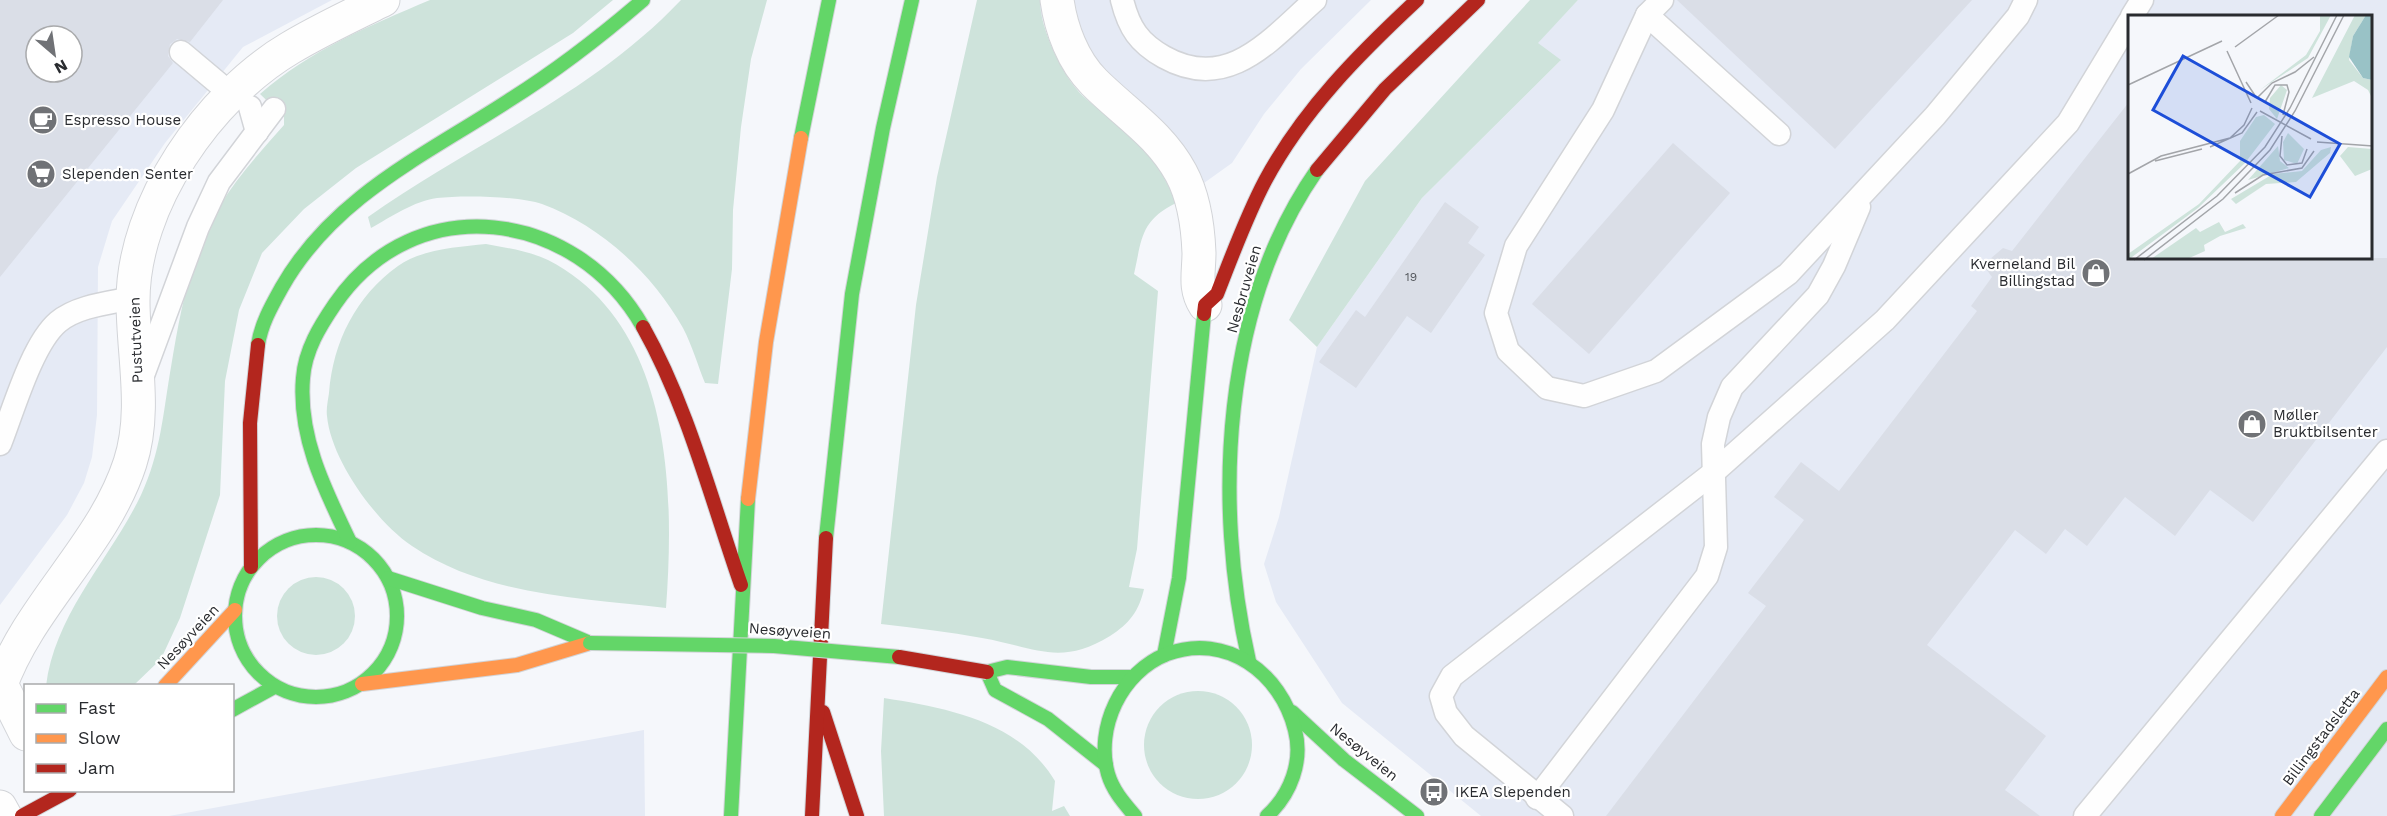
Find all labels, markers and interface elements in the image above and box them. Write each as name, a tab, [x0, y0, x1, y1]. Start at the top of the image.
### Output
inset map	[2128, 15, 2372, 260]
north arrow	[24, 24, 84, 84]
text: N	[51, 55, 71, 78]
cafe icon: Espresso House	[27, 104, 59, 136]
place label: Espresso House	[64, 111, 181, 129]
supermarket icon: Slependen Senter	[25, 158, 57, 190]
place label: Slependen Senter	[62, 165, 193, 183]
street label: Nesbruveien	[1223, 243, 1265, 335]
place label: Kverneland Bil Billingstad	[1970, 255, 2075, 290]
shop icon: Kverneland Bil Billingstad	[2080, 257, 2112, 289]
house number: 19	[1405, 270, 1417, 284]
street label: Pustutveien	[125, 296, 147, 384]
place label: Møller Bruktbilsenter	[2273, 406, 2378, 441]
shop icon: Møller Bruktbilsenter	[2236, 408, 2268, 440]
street label: Nesøyveien	[153, 601, 223, 673]
street label: Nesøyveien	[748, 619, 832, 643]
legend	[24, 684, 234, 792]
street label: Billingstadsletta	[2279, 684, 2364, 789]
text: Fast	[78, 697, 116, 718]
street label: Nesøyveien	[1326, 719, 1402, 785]
text: Slow	[78, 727, 121, 748]
text: Jam	[78, 757, 115, 778]
bus stop icon: IKEA Slependen	[1418, 776, 1450, 808]
place label: IKEA Slependen	[1455, 783, 1571, 801]

